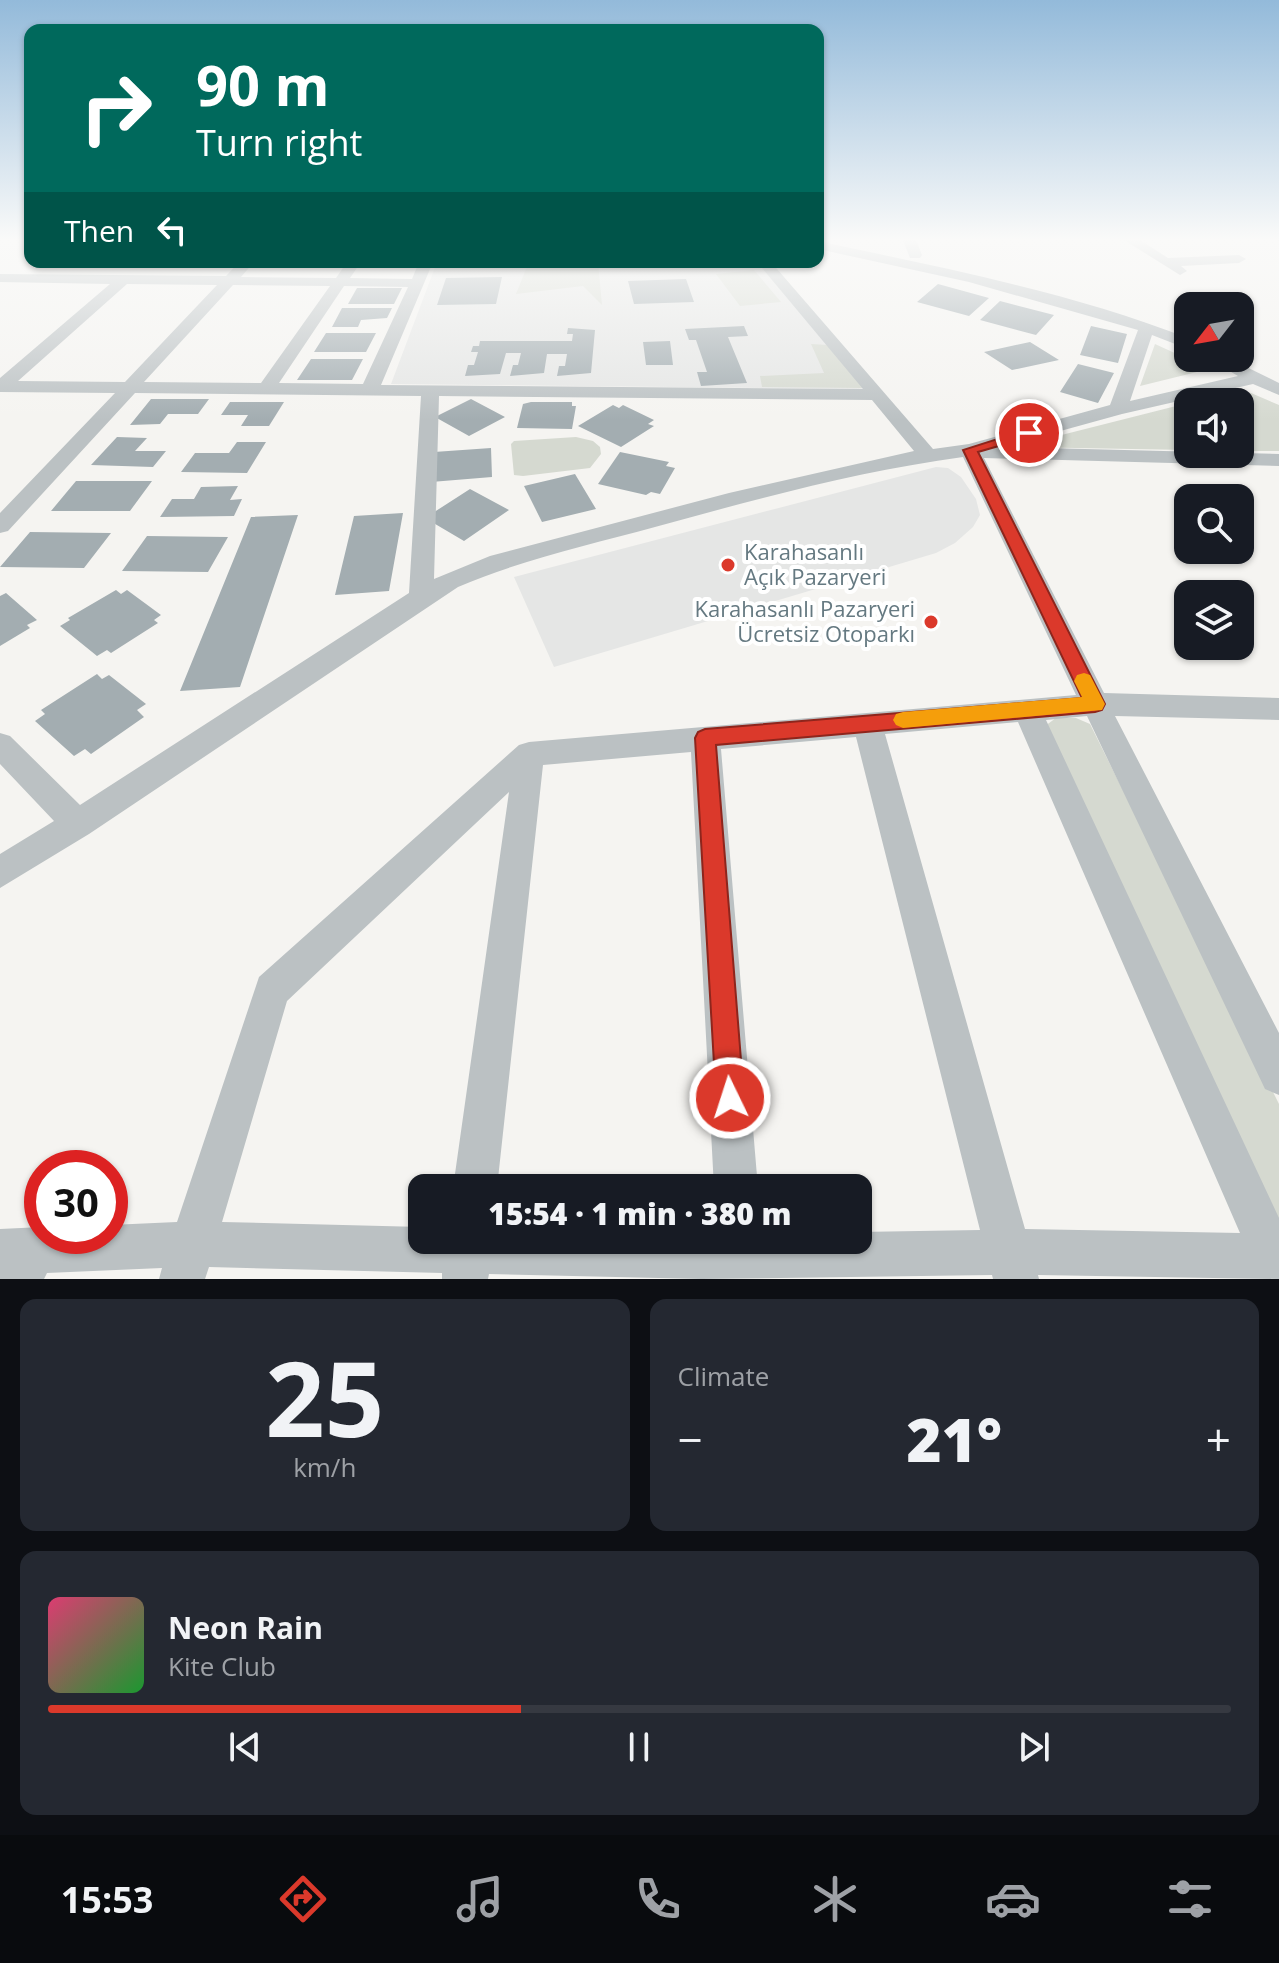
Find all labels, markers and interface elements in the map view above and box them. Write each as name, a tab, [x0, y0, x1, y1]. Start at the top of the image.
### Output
text: 90 m	[196, 46, 330, 122]
icon: right	[64, 56, 168, 160]
text: Turn right	[196, 118, 362, 167]
icon: left	[150, 208, 194, 252]
text: Then	[64, 210, 134, 251]
north arrow	[1174, 292, 1254, 372]
map controls	[1174, 292, 1254, 660]
button: sound	[1174, 388, 1254, 468]
pin	[995, 399, 1063, 467]
icon: arrive	[1007, 411, 1051, 455]
button: search	[1174, 484, 1254, 564]
place label: Karahasanlı Açık Pazaryeri	[744, 536, 886, 591]
marker: Karahasanlı Açık Pazaryeri	[719, 556, 737, 574]
button: layers	[1174, 580, 1254, 660]
place label: Karahasanlı Pazaryeri Ücretsiz Otoparkı	[694, 593, 915, 648]
marker: Karahasanlı Pazaryeri Ücretsiz Otoparkı	[922, 613, 940, 631]
position arrow	[688, 1056, 772, 1140]
speed limit sign: 30	[24, 1150, 128, 1254]
text: 15:54 · 1 min · 380 m	[488, 1193, 792, 1234]
text: 25	[265, 1326, 384, 1467]
text: Climate	[678, 1358, 769, 1394]
text: 21°	[906, 1398, 1002, 1480]
text: −	[678, 1409, 703, 1469]
text: +	[1206, 1409, 1231, 1469]
text: km/h	[293, 1449, 356, 1485]
text: Neon Rain	[168, 1607, 323, 1648]
text: Kite Club	[168, 1648, 276, 1684]
icon: previous	[223, 1725, 267, 1769]
icon: pause	[617, 1725, 661, 1769]
icon: next	[1012, 1725, 1056, 1769]
icon: directions	[275, 1871, 331, 1927]
icon: music	[452, 1871, 508, 1927]
icon: phone	[630, 1871, 686, 1927]
icon: climate	[807, 1871, 863, 1927]
icon: car	[985, 1871, 1041, 1927]
icon: filters	[1162, 1871, 1218, 1927]
text: 15:53	[61, 1875, 153, 1924]

